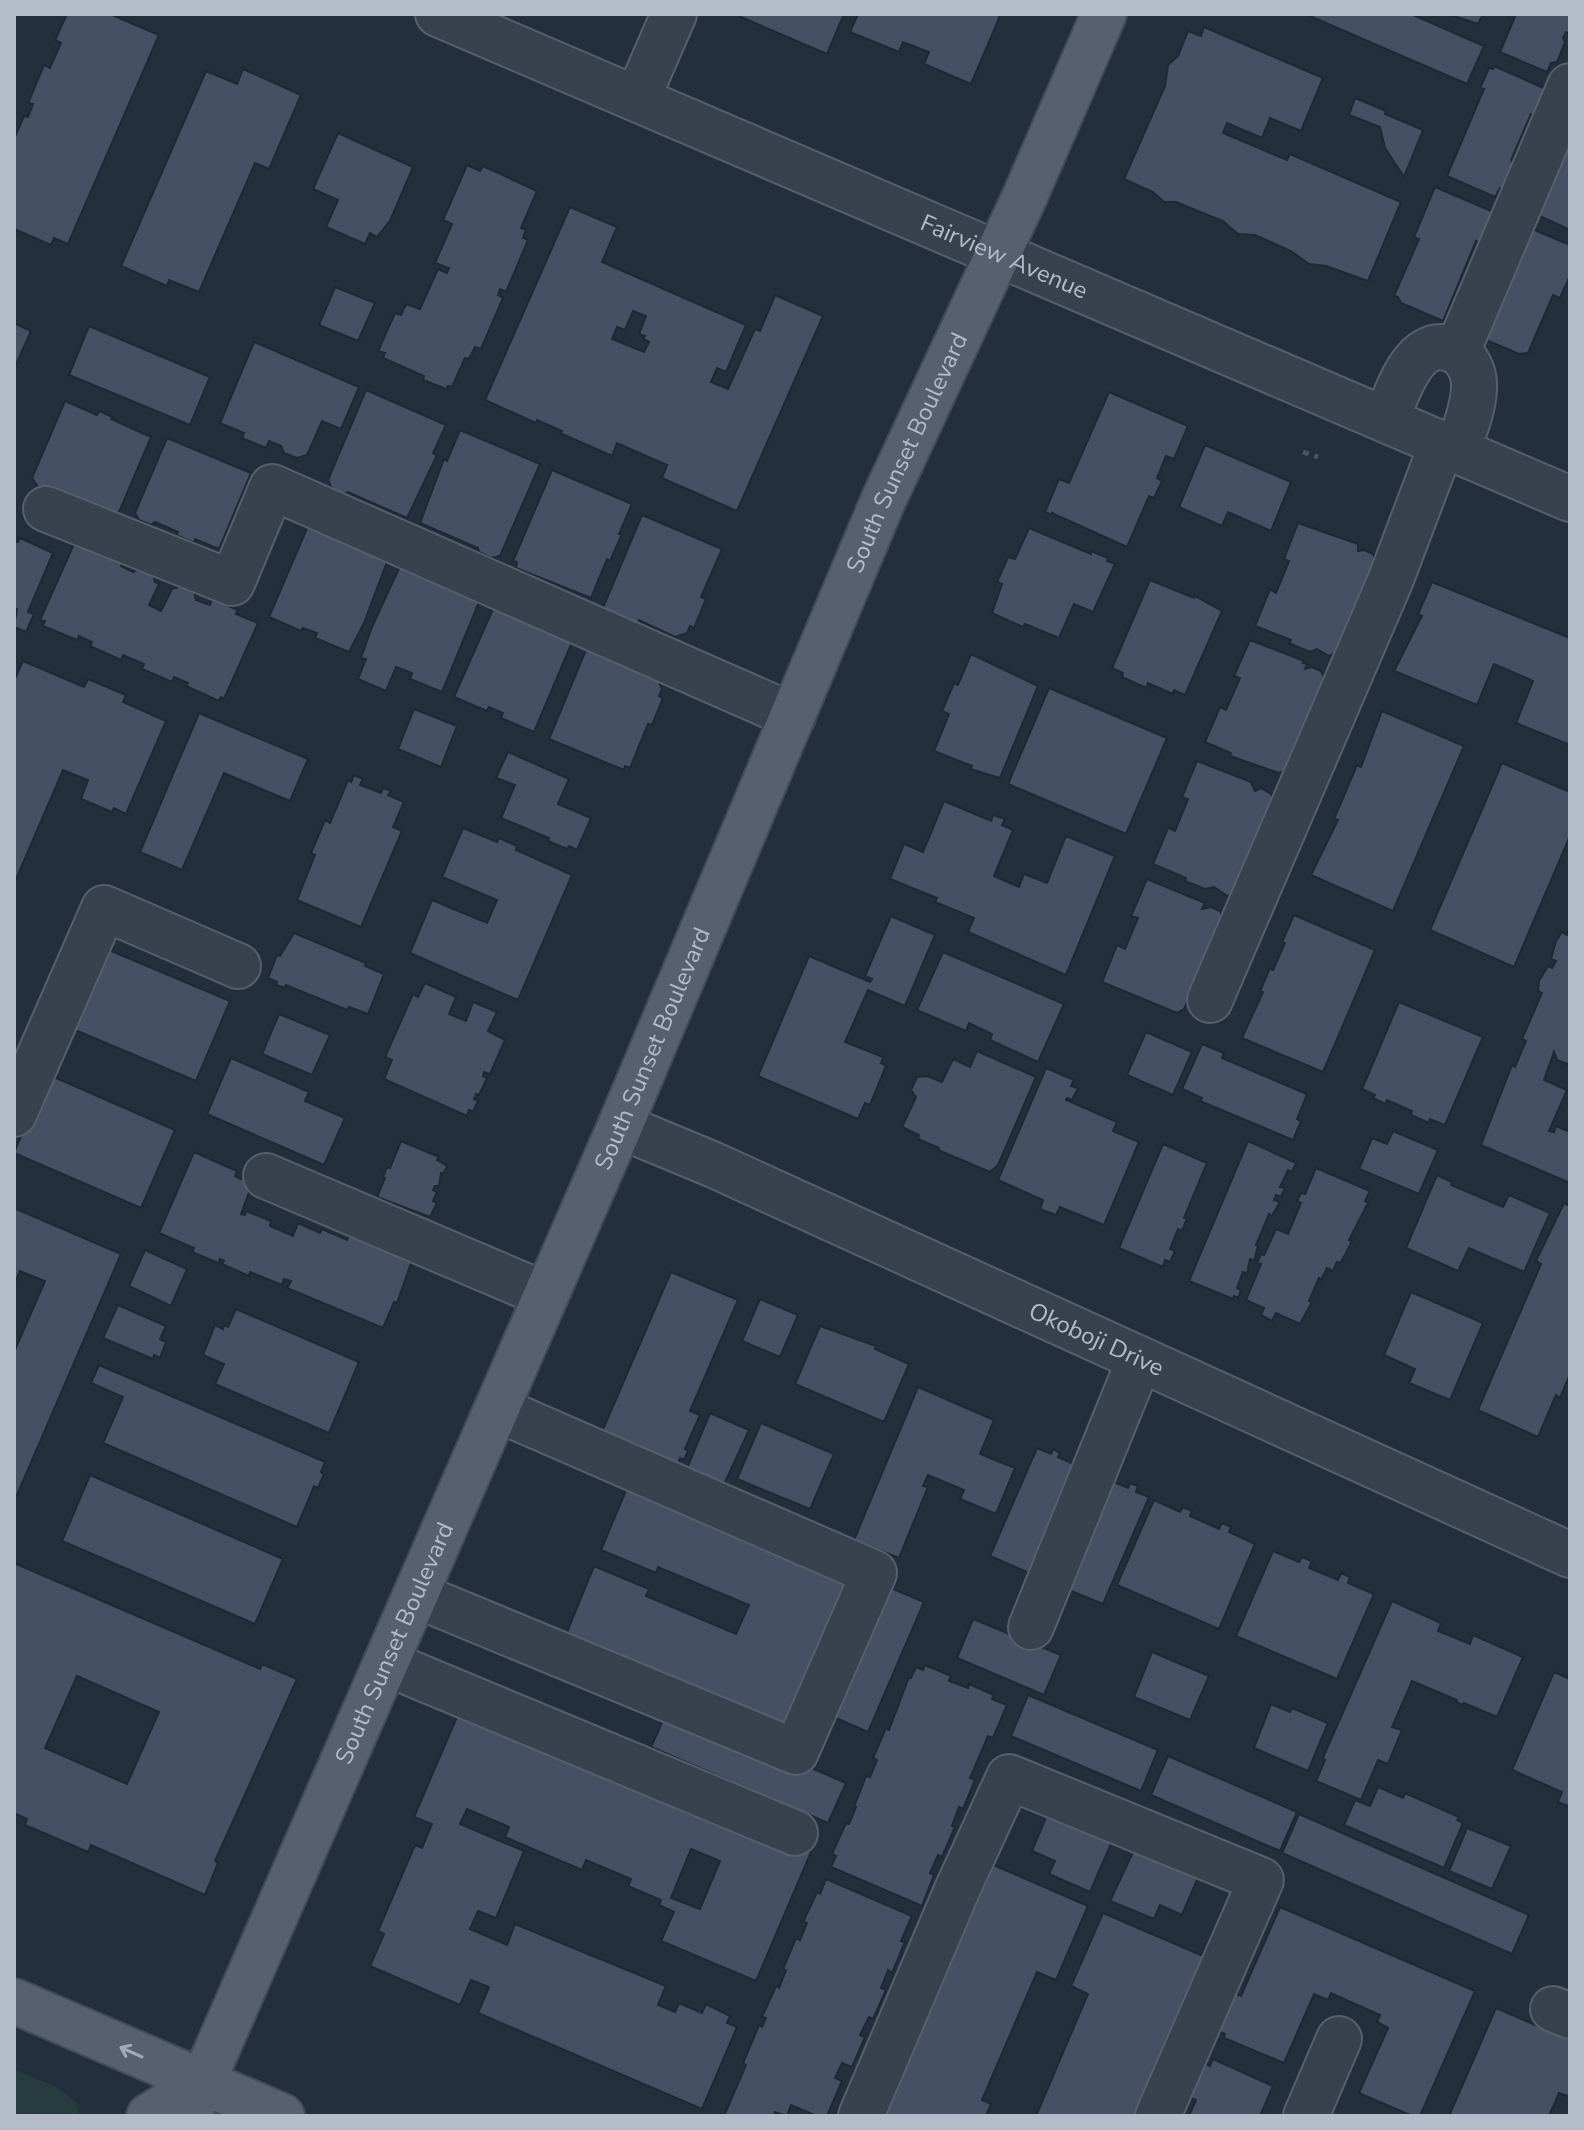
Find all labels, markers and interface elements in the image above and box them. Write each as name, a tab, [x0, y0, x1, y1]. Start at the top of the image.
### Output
street label: Fairview Avenue	[916, 207, 1093, 307]
street label: South Sunset Boulevard	[839, 327, 975, 578]
street label: South Sunset Boulevard	[587, 922, 718, 1175]
street label: Okoboji Drive	[1024, 1295, 1169, 1384]
street label: South Sunset Boulevard	[328, 1517, 461, 1769]
one-way arrow	[119, 2043, 144, 2058]

